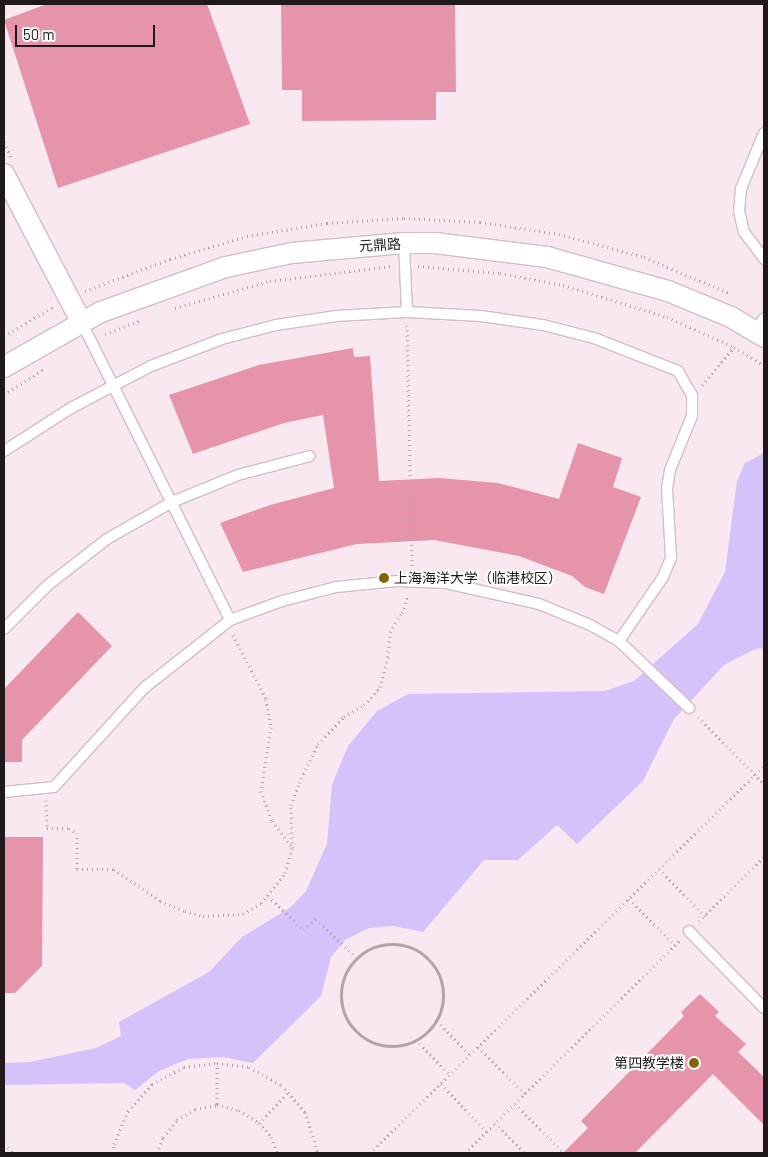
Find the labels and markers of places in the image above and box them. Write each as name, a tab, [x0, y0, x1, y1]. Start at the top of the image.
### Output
place label: 上海海洋大学（临港校区）	[394, 570, 562, 586]
marker: 上海海洋大学（临港校区）	[378, 572, 390, 584]
place label: 第四教学楼	[614, 1055, 684, 1071]
marker: 第四教学楼	[688, 1057, 700, 1069]

